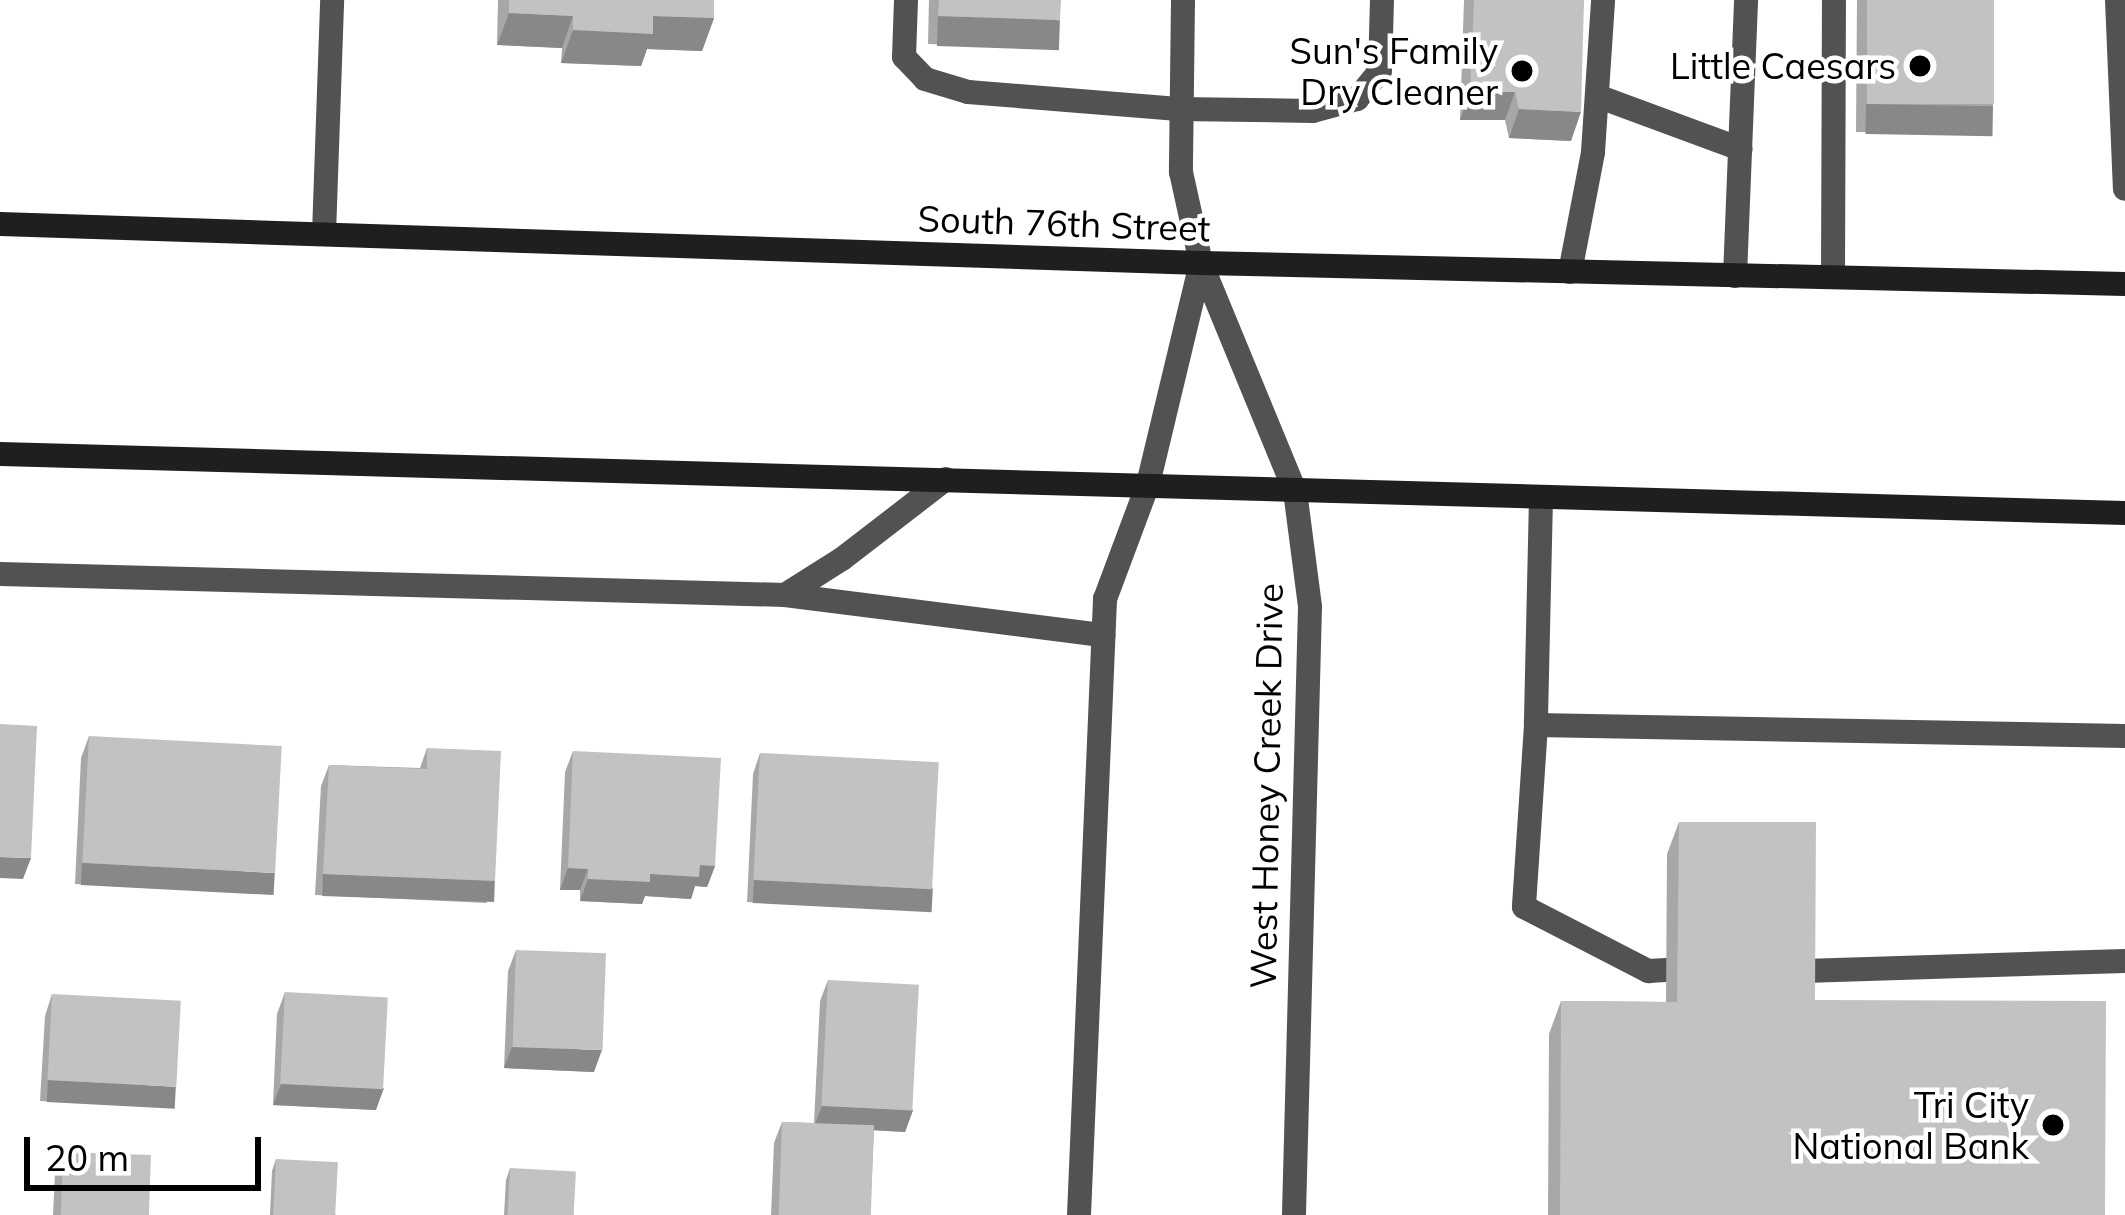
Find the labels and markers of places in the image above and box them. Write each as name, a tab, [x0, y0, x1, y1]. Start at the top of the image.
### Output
place label: Sun's Family Dry Cleaner	[1290, 28, 1498, 113]
place label: Little Caesars	[1670, 44, 1896, 88]
marker: Little Caesars	[1907, 53, 1933, 79]
marker: Sun's Family Dry Cleaner	[1509, 58, 1535, 84]
place label: Tri City National Bank	[1792, 1082, 2029, 1167]
marker: Tri City National Bank	[2040, 1112, 2066, 1138]

